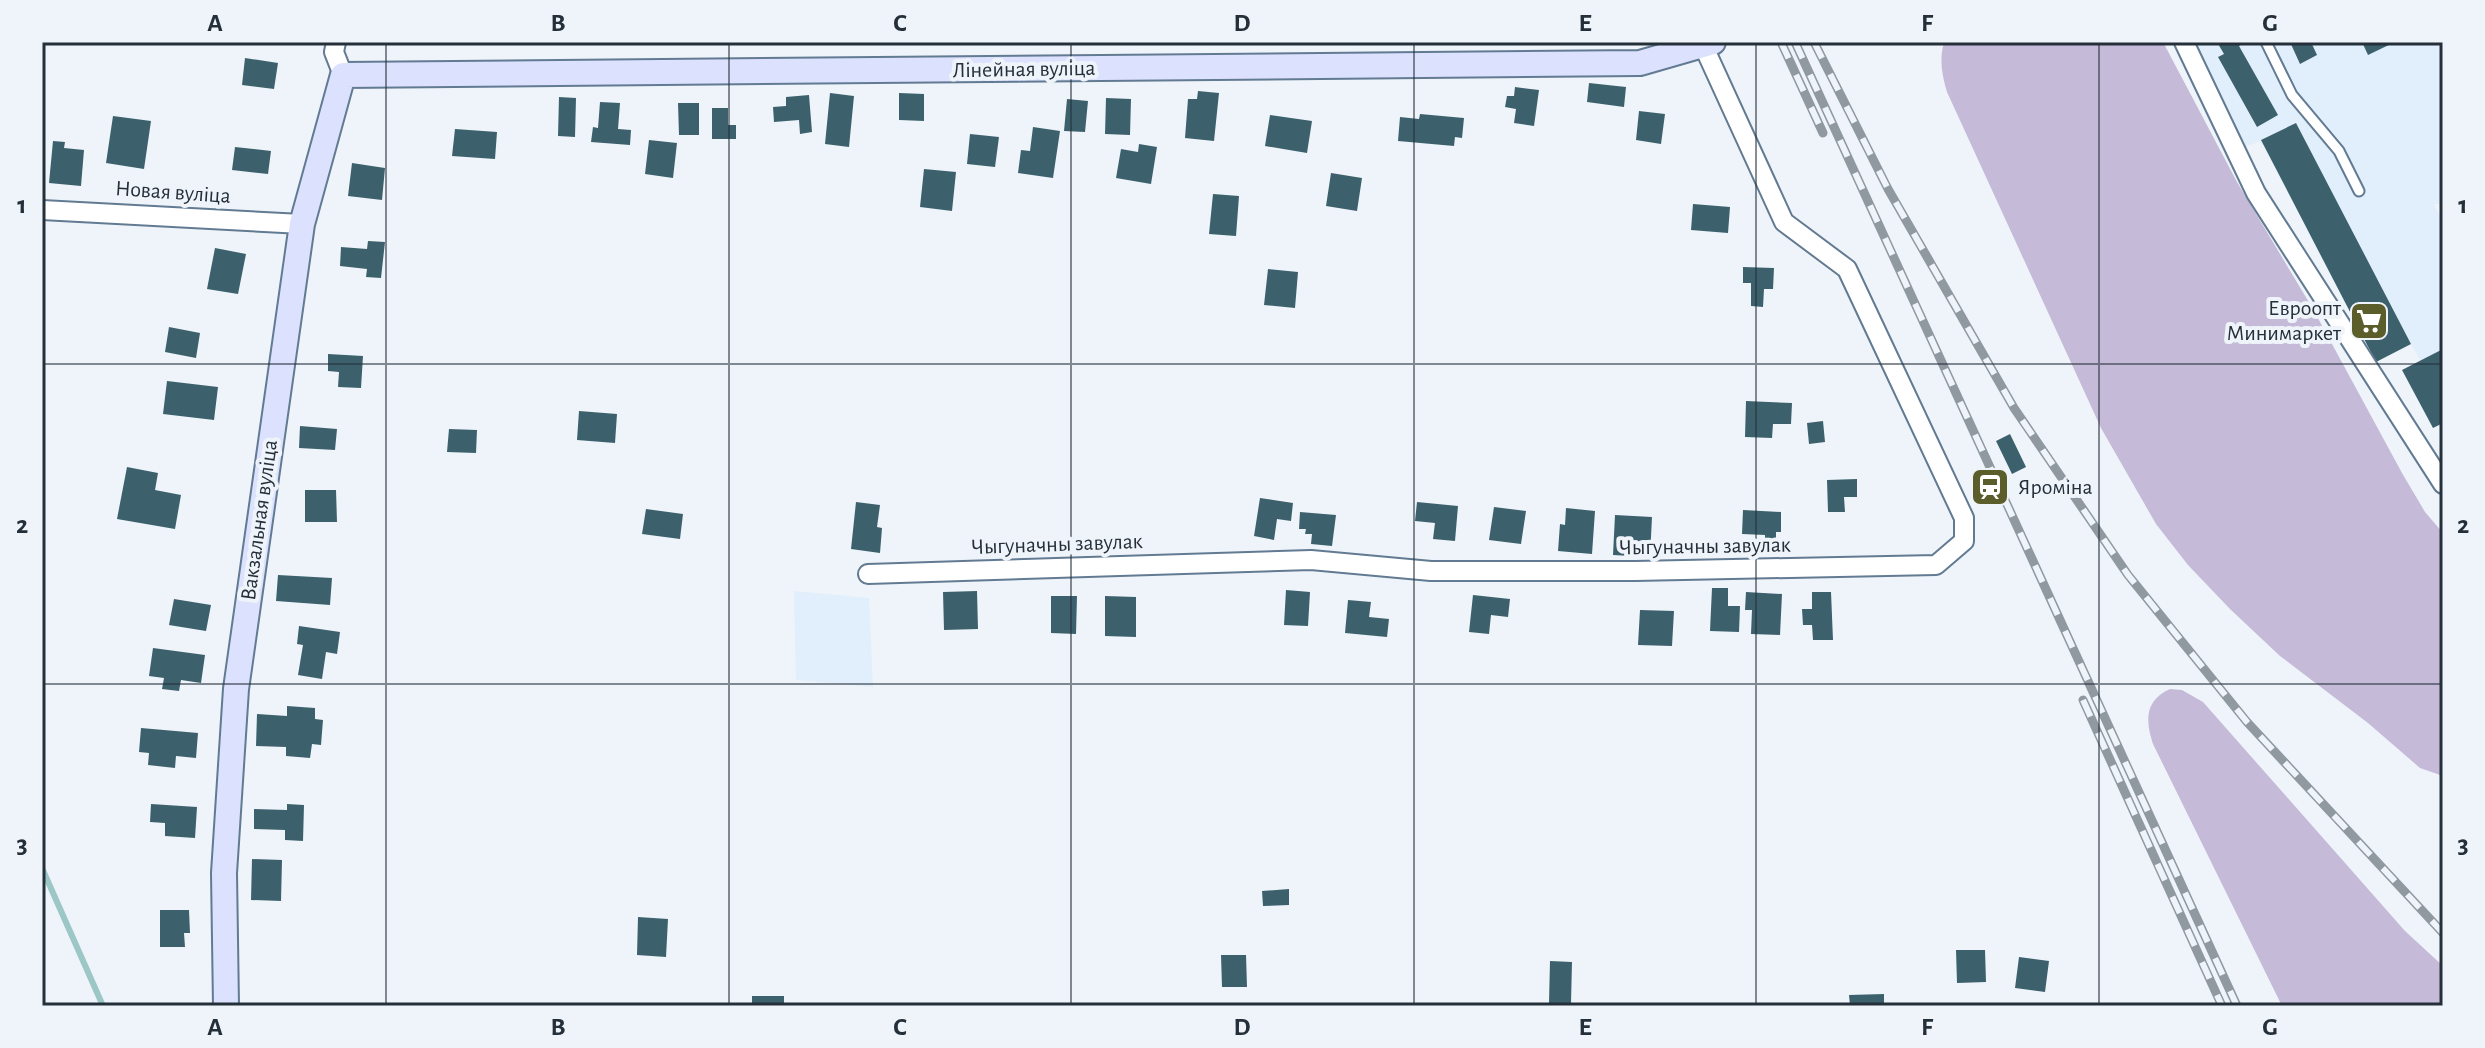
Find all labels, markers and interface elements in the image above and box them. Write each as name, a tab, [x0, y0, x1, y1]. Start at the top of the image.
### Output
text: A	[207, 10, 223, 36]
text: B	[550, 10, 566, 36]
text: C	[893, 10, 907, 36]
text: D	[1233, 10, 1251, 36]
text: E	[1578, 10, 1592, 36]
text: F	[1921, 10, 1934, 36]
text: G	[2262, 10, 2278, 36]
street label: Лінейная вуліца	[952, 57, 1096, 81]
street label: Новая вуліца	[114, 177, 232, 207]
text: 1	[17, 192, 27, 218]
text: 1	[2458, 192, 2468, 218]
place label: Евроопт Минимаркет	[2226, 297, 2342, 344]
supermarket icon: Евроопт Минимаркет	[2348, 300, 2390, 342]
street label: Вакзальная вуліца	[237, 438, 281, 602]
station icon: Яроміна	[1969, 466, 2011, 508]
place label: Яроміна	[2018, 476, 2092, 498]
text: 2	[16, 512, 28, 538]
text: 2	[2457, 512, 2469, 538]
street label: Чыгуначны завулак	[971, 530, 1143, 558]
street label: Чыгуначны завулак	[1619, 534, 1791, 558]
text: 3	[16, 832, 28, 858]
text: 3	[2457, 832, 2469, 858]
text: A	[207, 1014, 223, 1040]
text: B	[550, 1014, 566, 1040]
text: C	[893, 1014, 907, 1040]
text: D	[1233, 1014, 1251, 1040]
text: E	[1578, 1014, 1592, 1040]
text: F	[1921, 1014, 1934, 1040]
text: G	[2262, 1014, 2278, 1040]

